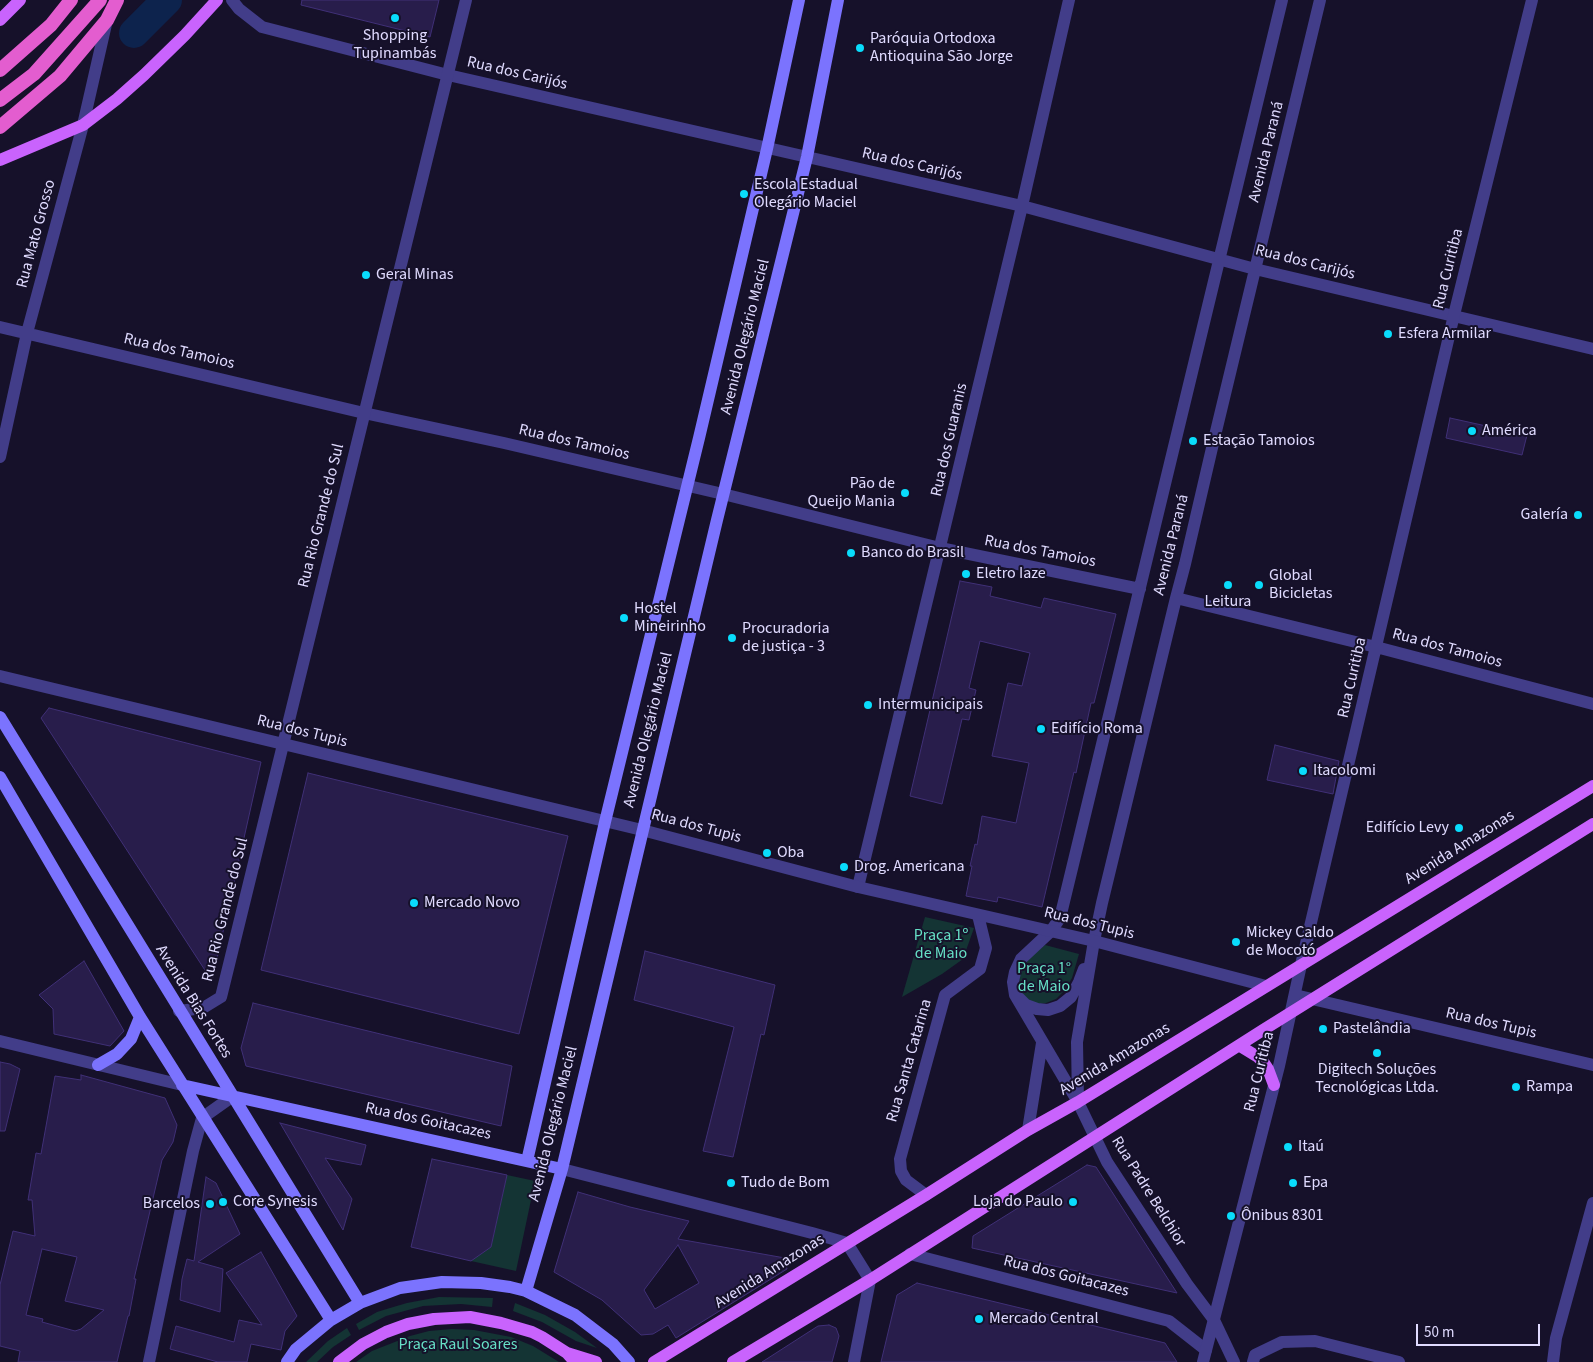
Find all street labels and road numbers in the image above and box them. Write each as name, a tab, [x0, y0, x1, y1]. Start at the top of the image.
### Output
street label: Rua dos Carijós	[465, 53, 569, 95]
street label: Avenida Paraná	[1245, 100, 1289, 204]
street label: Rua dos Carijós	[860, 144, 964, 186]
street label: Rua Mato Grosso	[13, 178, 61, 290]
street label: Rua Curitiba	[1430, 227, 1468, 311]
street label: Rua dos Carijós	[1253, 241, 1357, 285]
street label: Avenida Olegário Maciel	[717, 257, 775, 417]
street label: Rua dos Tamoios	[122, 330, 236, 374]
street label: Rua dos Guaranis	[928, 381, 972, 499]
street label: Rua dos Tamoios	[517, 421, 631, 465]
street label: Rua Rio Grande do Sul	[295, 442, 349, 590]
street label: Avenida Paraná	[1150, 493, 1194, 597]
street label: Rua dos Tamoios	[983, 532, 1097, 572]
street label: Rua dos Tamoios	[1390, 625, 1504, 673]
street label: Rua Curitiba	[1334, 636, 1372, 720]
street label: Avenida Olegário Maciel	[620, 650, 678, 810]
street label: Rua dos Tupis	[255, 711, 349, 753]
street label: Rua dos Tupis	[649, 806, 743, 848]
street label: Avenida Amazonas	[1402, 807, 1518, 889]
street label: Rua Rio Grande do Sul	[199, 836, 253, 984]
street label: Rua dos Tupis	[1042, 903, 1136, 945]
street label: Avenida Bias Fortes	[150, 942, 236, 1062]
street label: Rua Santa Catarina	[883, 997, 937, 1125]
street label: Rua dos Tupis	[1444, 1004, 1538, 1044]
street label: Avenida Amazonas	[1056, 1019, 1174, 1101]
street label: Rua Curitiba	[1241, 1030, 1279, 1114]
street label: Avenida Olegário Maciel	[525, 1044, 583, 1204]
street label: Rua dos Goitacazes	[363, 1099, 493, 1145]
street label: Rua Padre Belchior	[1106, 1133, 1190, 1251]
street label: Avenida Amazonas	[712, 1231, 828, 1313]
street label: Rua dos Goitacazes	[1001, 1252, 1131, 1302]

